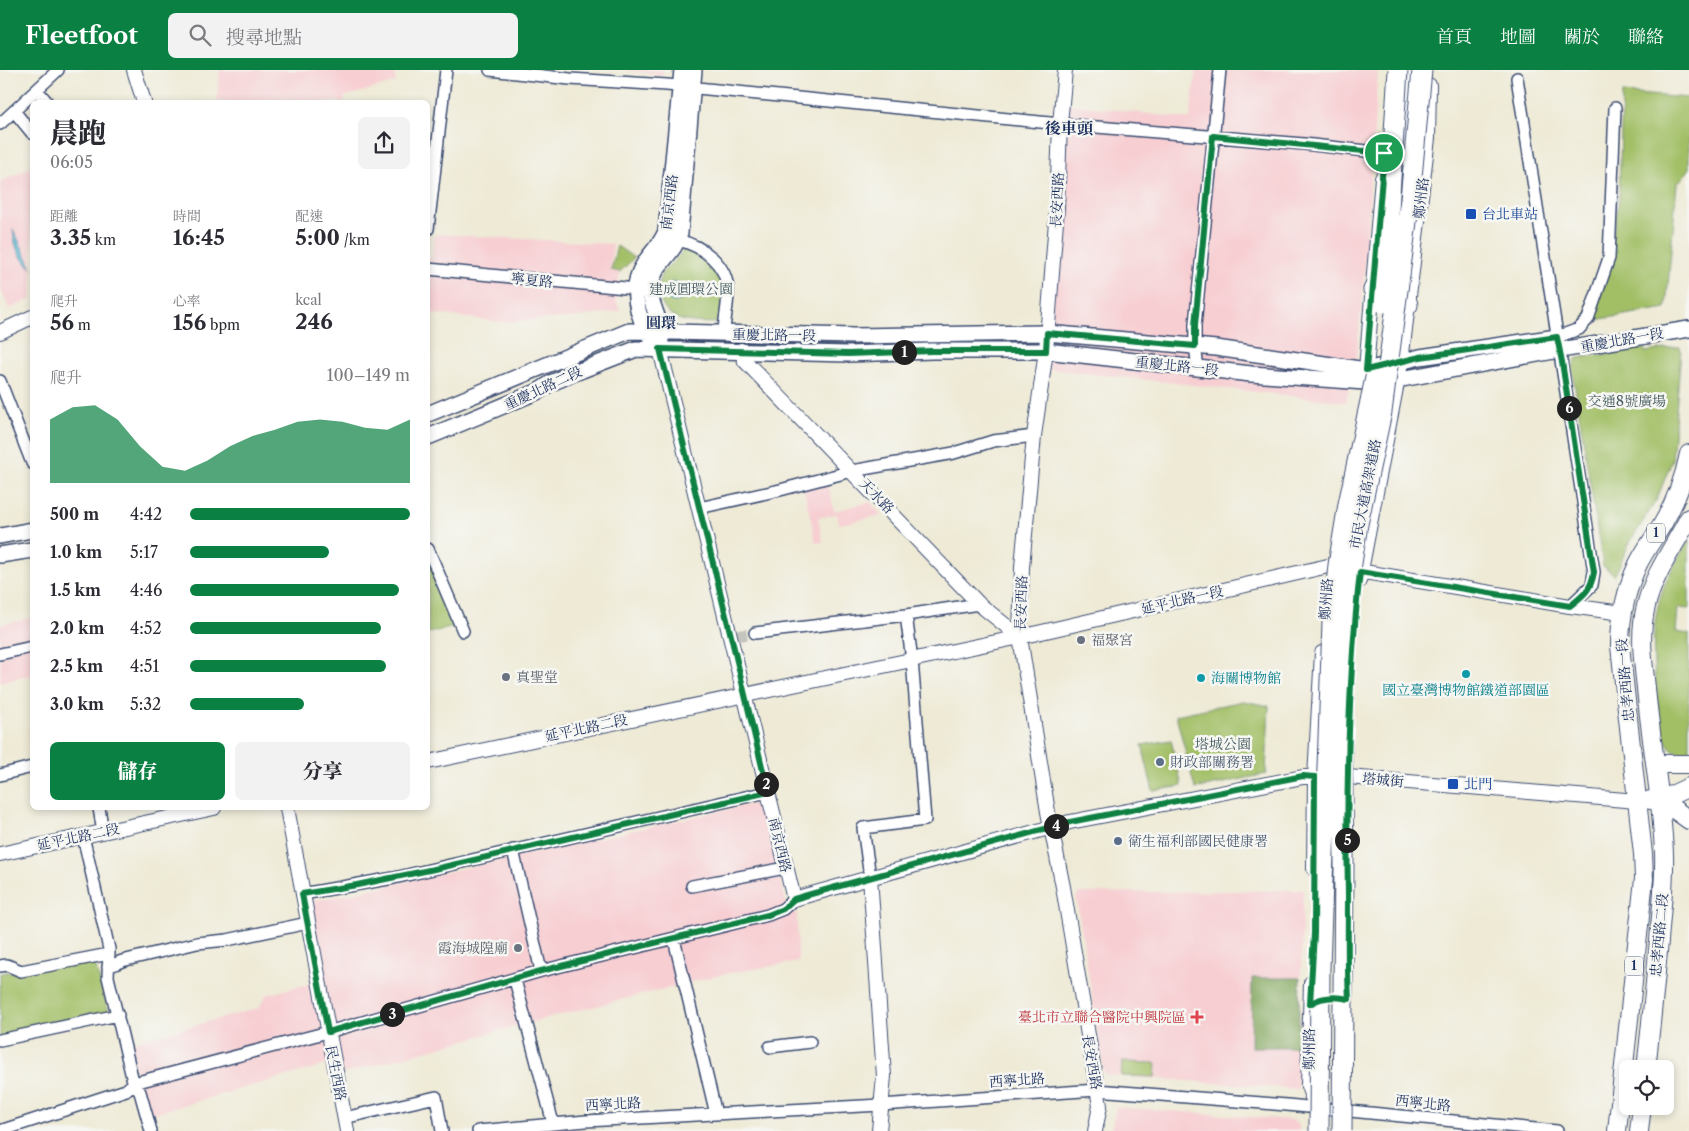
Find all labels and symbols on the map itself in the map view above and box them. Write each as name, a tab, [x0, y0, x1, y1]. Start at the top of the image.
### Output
district label: 後車頭	[1045, 118, 1093, 138]
pin	[1363, 132, 1405, 174]
street label: 長安西路	[1047, 172, 1067, 228]
street label: 南京西路	[657, 173, 681, 231]
street label: 鄭州路	[1410, 176, 1432, 220]
place label: 台北車站	[1482, 205, 1538, 223]
marker: 台北車站	[1464, 207, 1478, 221]
street label: 寧夏路	[510, 269, 554, 291]
park label: 建成圓環公園	[649, 280, 733, 298]
district label: 圓環	[646, 313, 676, 332]
street label: 重慶北路一段	[1579, 324, 1665, 356]
street label: 重慶北路一段	[732, 325, 816, 345]
pin: 1	[892, 340, 916, 364]
street label: 重慶北路一段	[1134, 353, 1220, 379]
street label: 重慶北路二段	[501, 362, 585, 414]
park label: 交通8號廣場	[1588, 392, 1666, 410]
pin: 6	[1556, 396, 1582, 420]
street label: 市民大道高架道路	[1345, 437, 1385, 551]
street label: 天水路	[856, 475, 898, 517]
road number: 1	[1647, 523, 1665, 542]
street label: 長安西路	[1011, 575, 1031, 631]
street label: 鄭州路	[1316, 577, 1336, 621]
street label: 延平北路一段	[1139, 582, 1225, 618]
place label: 福聚宮	[1091, 631, 1133, 649]
marker: 福聚宮	[1075, 634, 1087, 646]
street label: 忠孝西路一段	[1612, 637, 1638, 723]
place label: 真聖堂	[516, 668, 558, 686]
marker: 國立臺灣博物館鐵道部園區	[1460, 668, 1472, 680]
place label: 海關博物館	[1211, 669, 1281, 687]
marker: 真聖堂	[500, 671, 512, 683]
marker: 海關博物館	[1195, 672, 1207, 684]
place label: 國立臺灣博物館鐵道部園區	[1382, 681, 1550, 699]
street label: 延平北路二段	[543, 710, 629, 746]
park label: 塔城公園	[1195, 735, 1251, 753]
place label: 財政部關務署	[1170, 753, 1254, 771]
marker: 財政部關務署	[1154, 756, 1166, 768]
street label: 塔城街	[1361, 769, 1405, 791]
pin: 2	[754, 772, 778, 796]
place label: 北門	[1464, 775, 1492, 793]
marker: 北門	[1446, 777, 1460, 791]
pin: 4	[1044, 814, 1068, 838]
street label: 南京西路	[765, 816, 795, 874]
street label: 延平北路二段	[35, 819, 121, 855]
pin: 5	[1334, 828, 1360, 852]
place label: 衛生福利部國民健康署	[1128, 832, 1268, 850]
marker: 衛生福利部國民健康署	[1112, 835, 1124, 847]
street label: 忠孝西路二段	[1646, 892, 1672, 978]
place label: 霞海城隍廟	[438, 939, 508, 957]
marker: 霞海城隍廟	[512, 942, 524, 954]
road number: 1	[1625, 956, 1643, 976]
pin: 3	[380, 1002, 404, 1026]
place label: 臺北市立聯合醫院中興院區	[1018, 1008, 1186, 1026]
marker: 臺北市立聯合醫院中興院區	[1190, 1010, 1204, 1024]
street label: 鄭州路	[1300, 1028, 1318, 1070]
street label: 長安西路	[1078, 1033, 1106, 1091]
street label: 民生西路	[322, 1044, 350, 1102]
street label: 西寧北路	[988, 1069, 1046, 1091]
street label: 西寧北路	[1394, 1091, 1452, 1115]
street label: 西寧北路	[585, 1094, 641, 1114]

